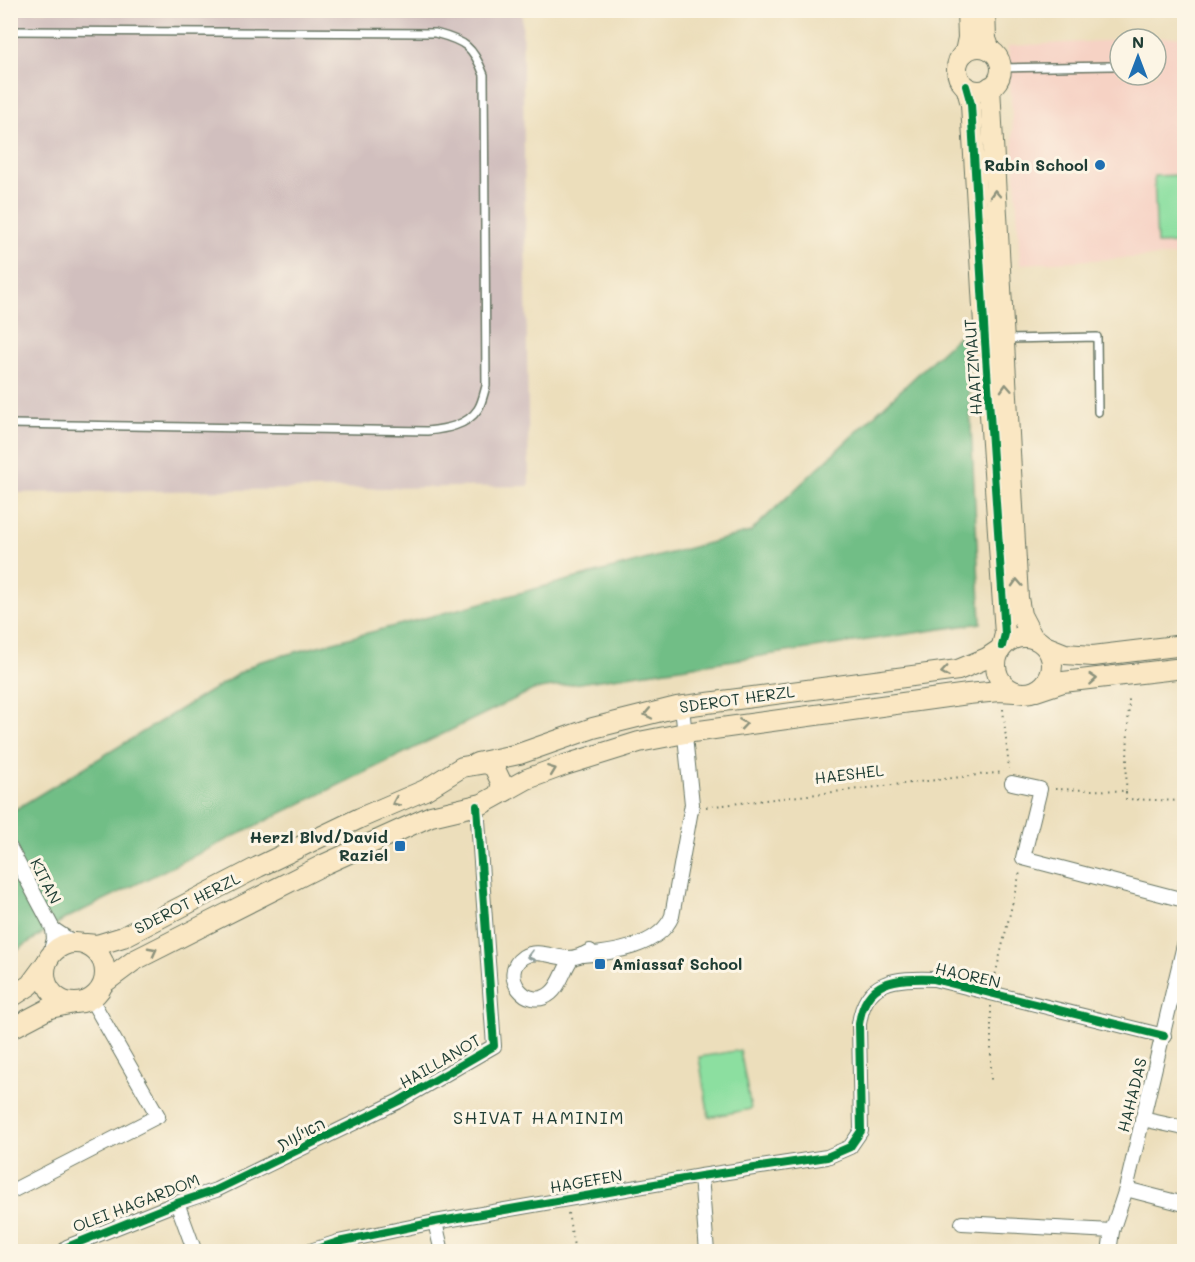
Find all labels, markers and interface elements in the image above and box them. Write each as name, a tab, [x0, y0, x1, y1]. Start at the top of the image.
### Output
north arrow	[1108, 27, 1168, 87]
text: N	[1132, 31, 1144, 52]
place label: Rabin School	[984, 154, 1088, 175]
marker: Rabin School	[1093, 158, 1107, 172]
one-way arrow	[988, 189, 1001, 198]
street label: HAATZMAUT	[959, 318, 986, 416]
one-way arrow	[999, 384, 1012, 393]
one-way arrow	[1010, 578, 1023, 587]
one-way arrow	[941, 665, 950, 677]
one-way arrow	[1088, 673, 1098, 686]
street label: SDEROT HERZL	[678, 680, 796, 717]
one-way arrow	[644, 706, 654, 719]
one-way arrow	[739, 718, 748, 730]
street label: HAESHEL	[813, 759, 885, 788]
one-way arrow	[546, 764, 557, 777]
one-way arrow	[391, 795, 402, 807]
place label: Herzl Blvd/David Raziel	[249, 826, 388, 865]
marker: Herzl Blvd/David Raziel	[393, 839, 407, 853]
street label: KITAN	[26, 854, 67, 907]
street label: SDEROT HERZL	[130, 867, 244, 938]
one-way arrow	[147, 947, 157, 958]
one-way arrow	[526, 949, 536, 962]
place label: Amiassaf School	[612, 953, 742, 974]
marker: Amiassaf School	[593, 957, 607, 971]
street label: HAOREN	[933, 957, 1003, 992]
street label: HAILLANOT	[395, 1029, 484, 1092]
street label: HAHADAS	[1112, 1055, 1151, 1134]
district label: SHIVAT HAMINIM	[453, 1105, 625, 1129]
street label: האילנות	[273, 1112, 328, 1153]
street label: HAGEFEN	[548, 1164, 624, 1197]
street label: OLEI HAGARDOM	[69, 1169, 202, 1236]

